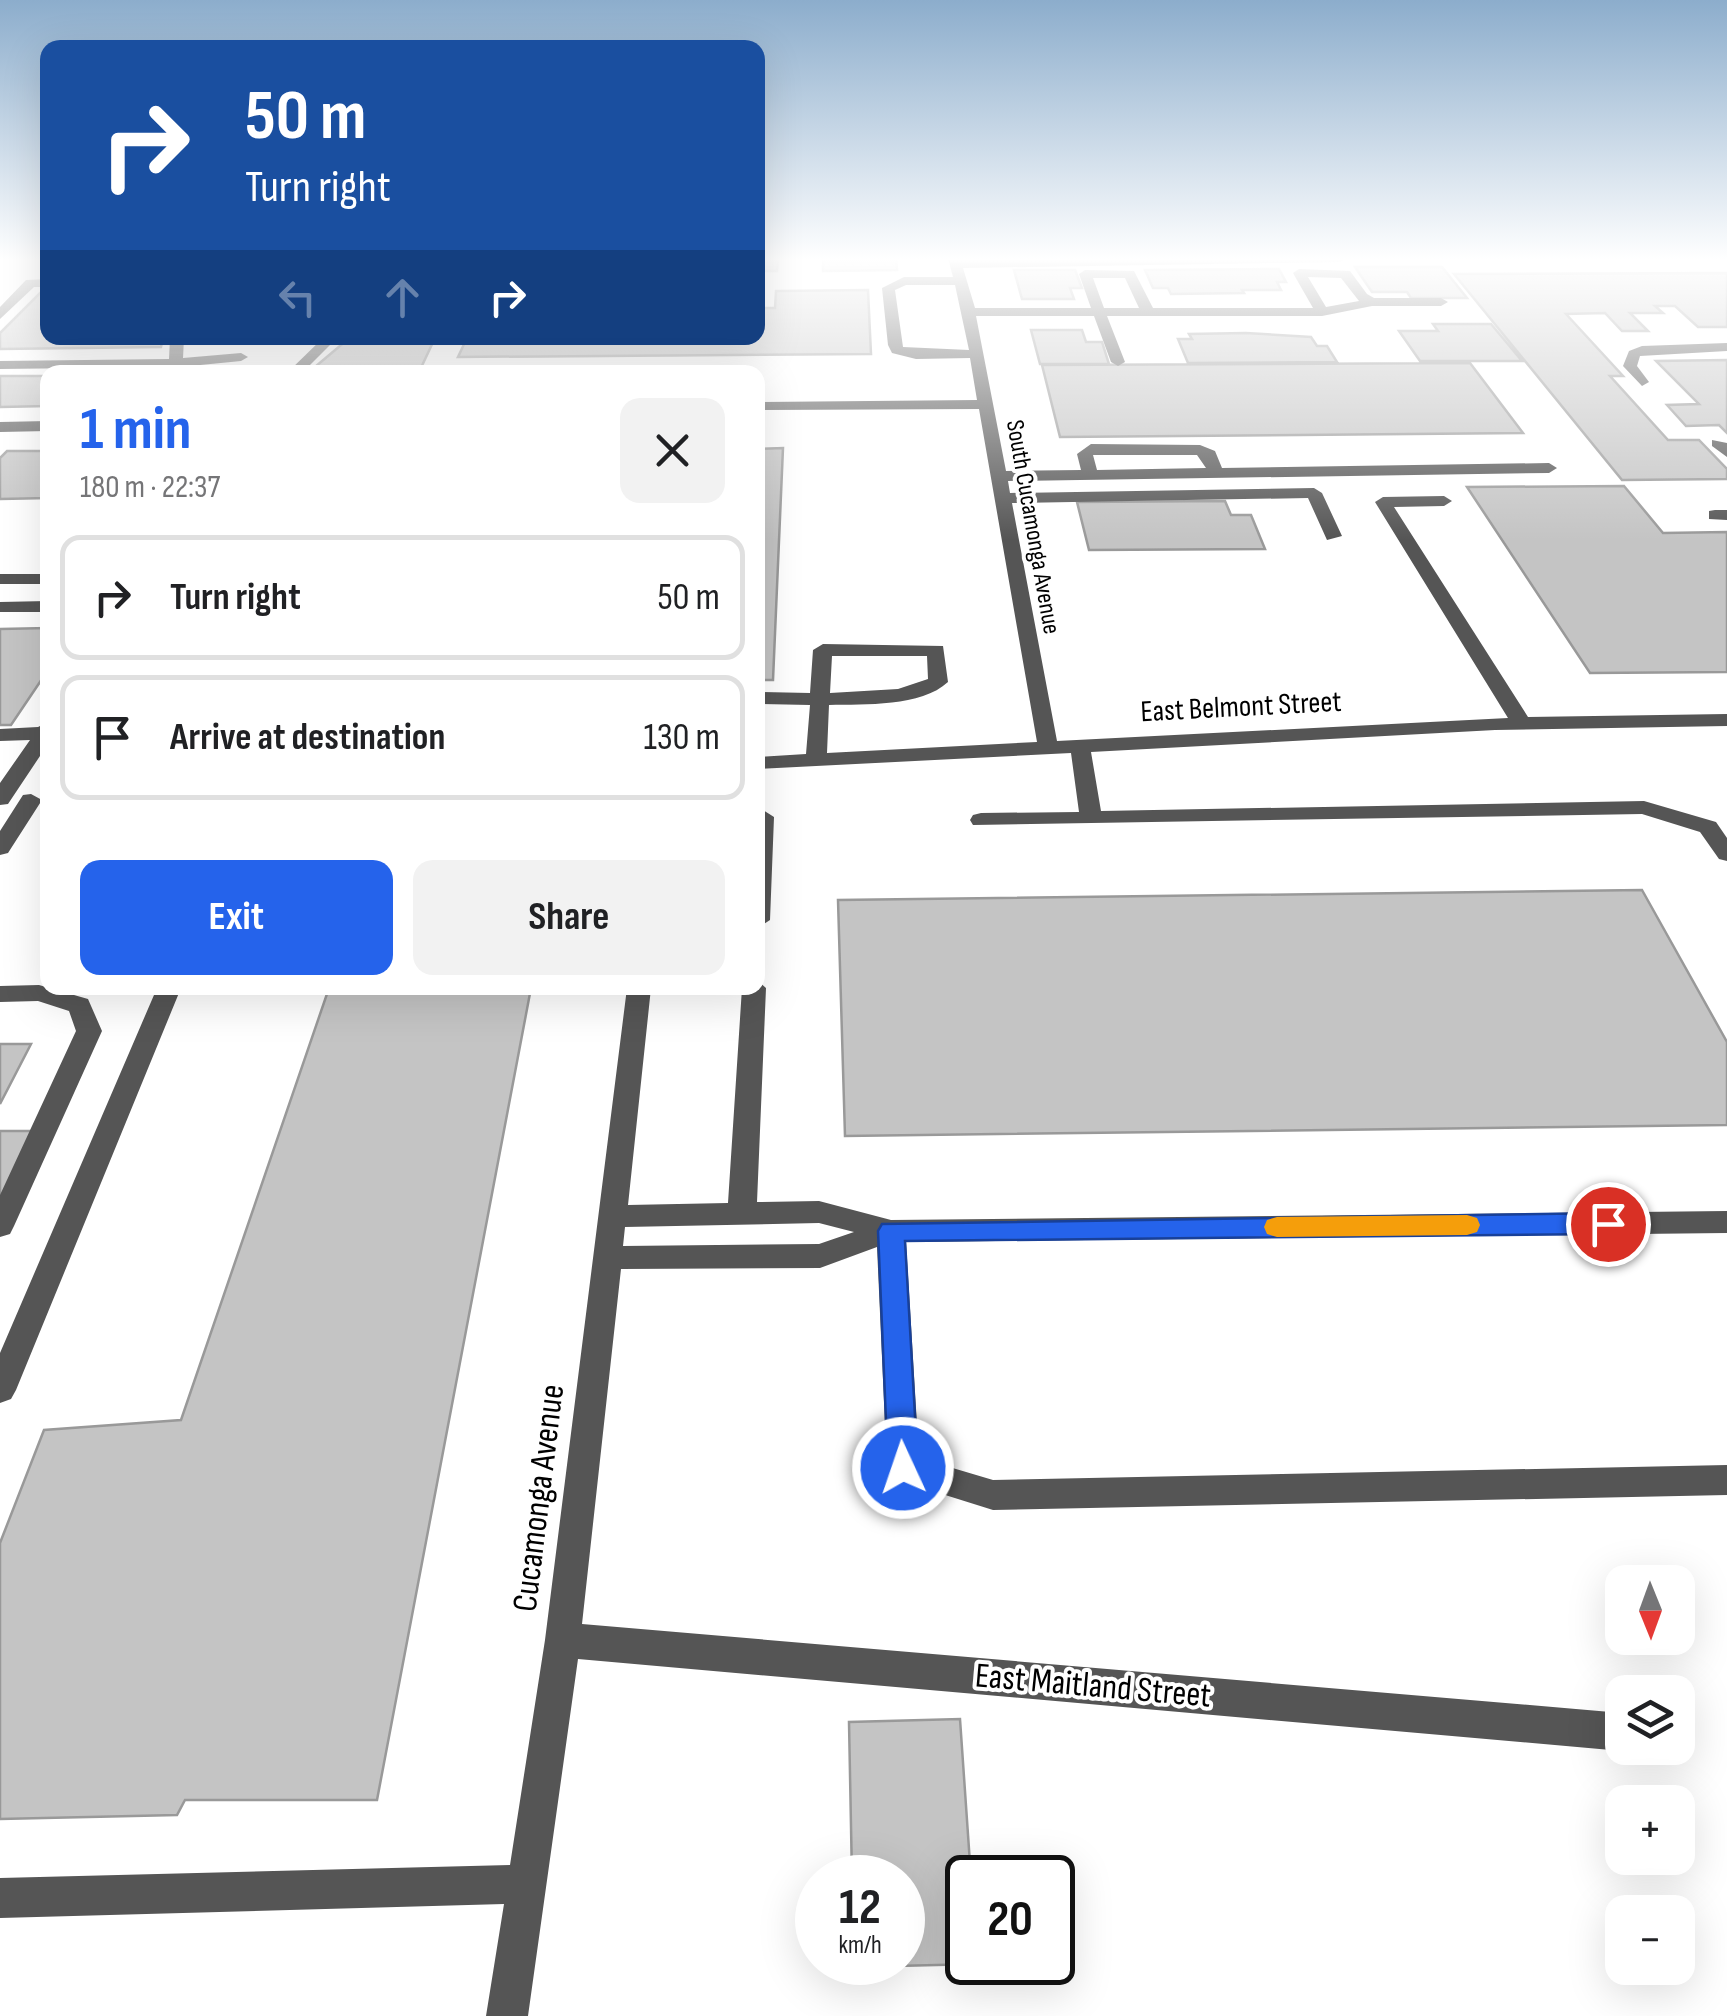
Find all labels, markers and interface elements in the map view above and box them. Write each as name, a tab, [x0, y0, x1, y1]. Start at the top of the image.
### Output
text: 50 m	[245, 75, 366, 159]
icon: right	[80, 80, 210, 210]
text: Turn right	[245, 160, 391, 215]
icon: left	[270, 270, 325, 325]
icon: ahead	[375, 270, 430, 325]
icon: right	[480, 270, 535, 325]
text: 1 min	[80, 394, 192, 466]
button: close	[620, 398, 725, 503]
street label: South Cucamonga Avenue	[999, 417, 1067, 637]
text: 180 m · 22:37	[80, 468, 220, 507]
icon: right	[85, 570, 140, 625]
text: Turn right	[170, 575, 301, 620]
text: 50 m	[657, 575, 720, 620]
street label: East Belmont Street	[1140, 684, 1342, 730]
icon: arrive	[85, 710, 140, 765]
text: Arrive at destination	[170, 715, 445, 760]
text: 130 m	[643, 715, 720, 760]
button: Exit	[80, 860, 393, 975]
button: Share	[413, 860, 725, 975]
pin	[1566, 1182, 1651, 1267]
icon: arrive	[1581, 1197, 1636, 1252]
street label: Cucamonga Avenue	[504, 1382, 574, 1614]
position arrow	[851, 1416, 955, 1520]
north arrow	[1605, 1565, 1695, 1655]
map controls	[1605, 1565, 1695, 1985]
street label: East Maitland Street	[973, 1654, 1213, 1718]
button: layers	[1605, 1675, 1695, 1765]
button: +	[1605, 1785, 1695, 1875]
speed limit sign: 20	[945, 1855, 1075, 1985]
text: 12	[839, 1878, 881, 1938]
button: −	[1605, 1895, 1695, 1985]
text: km/h	[838, 1930, 882, 1961]

